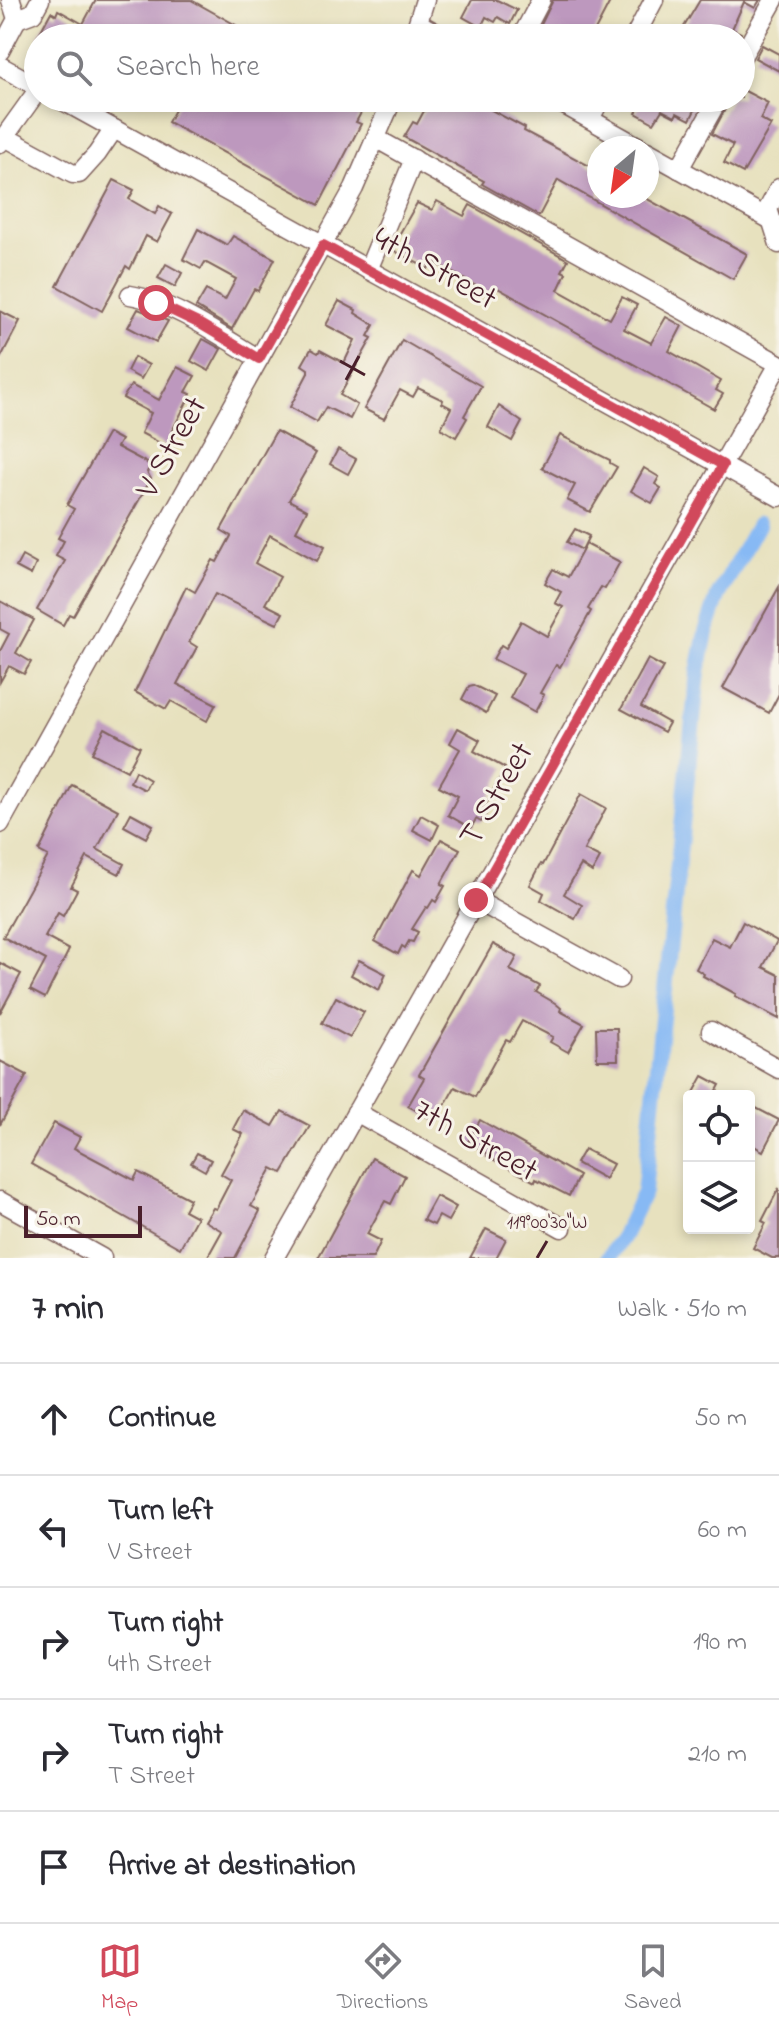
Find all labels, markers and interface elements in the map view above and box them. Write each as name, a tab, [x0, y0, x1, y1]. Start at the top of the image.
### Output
search box	[24, 24, 755, 112]
icon: search	[52, 46, 96, 90]
text: Search here	[116, 46, 260, 90]
north arrow	[587, 136, 659, 208]
street label: 4th Street	[363, 215, 505, 325]
route start	[138, 285, 174, 321]
street label: V Street	[124, 388, 222, 509]
street label: T Street	[448, 733, 548, 857]
route end	[458, 882, 494, 918]
street label: 7th Street	[404, 1087, 546, 1197]
map controls	[683, 1090, 755, 1234]
button: locate	[683, 1090, 755, 1162]
button: layers	[683, 1162, 755, 1234]
scale bar	[24, 1202, 142, 1238]
text: 50 m	[36, 1204, 81, 1236]
text: 119°00'30"W	[507, 1209, 587, 1238]
text: 7 min	[32, 1285, 104, 1335]
text: Walk · 510 m	[617, 1291, 747, 1329]
icon: ahead	[32, 1397, 76, 1441]
text: Continue	[108, 1397, 216, 1441]
text: 50 m	[694, 1400, 747, 1438]
text: Turn left	[108, 1490, 213, 1534]
icon: left	[32, 1509, 76, 1553]
text: 60 m	[698, 1512, 747, 1550]
text: V Street	[108, 1534, 192, 1572]
text: Turn right	[108, 1602, 223, 1646]
icon: right	[32, 1621, 76, 1665]
text: 190 m	[693, 1624, 747, 1662]
text: 4th Street	[108, 1646, 212, 1684]
text: Turn right	[108, 1714, 223, 1758]
icon: right	[32, 1733, 76, 1777]
text: 210 m	[688, 1736, 747, 1774]
text: T Street	[108, 1758, 195, 1796]
icon: arrive	[32, 1845, 76, 1889]
text: Arrive at destination	[108, 1845, 356, 1889]
tab: Map	[98, 1939, 142, 2019]
tab: Directions	[337, 1939, 429, 2019]
tab: Saved	[624, 1939, 681, 2019]

